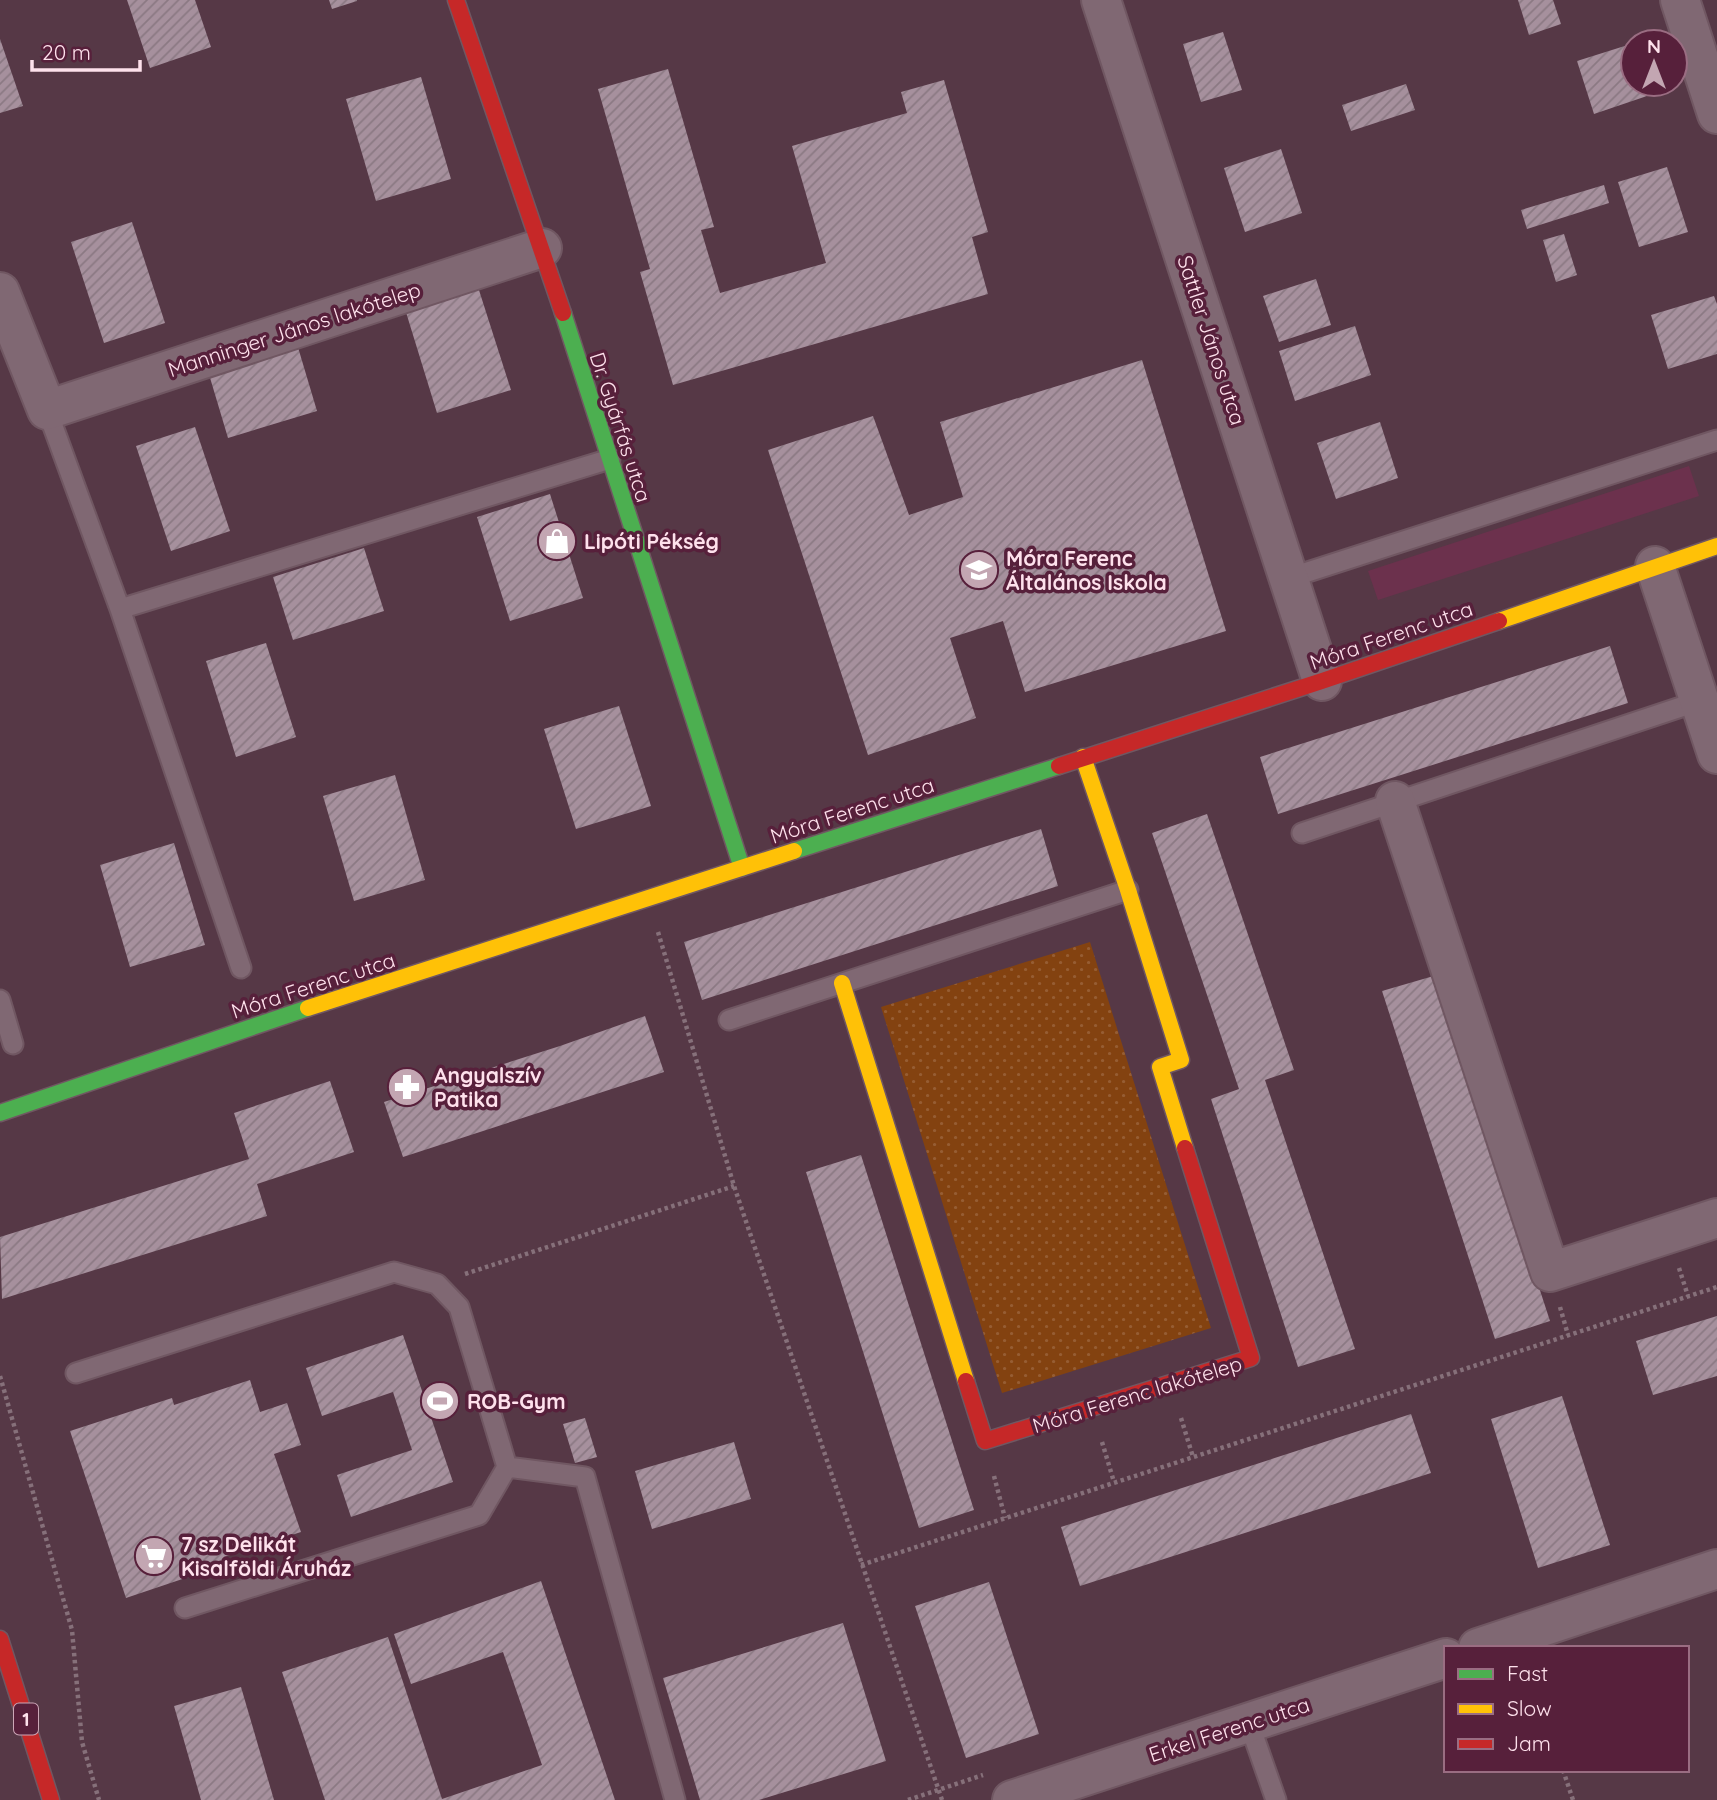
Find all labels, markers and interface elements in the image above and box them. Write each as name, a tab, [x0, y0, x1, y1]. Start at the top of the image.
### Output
scale bar	[32, 28, 140, 72]
north arrow	[1619, 28, 1689, 98]
text: N	[1647, 34, 1661, 58]
text: 20 m	[42, 39, 91, 65]
street label: Sattler János utca	[1172, 252, 1252, 428]
street label: Manninger János lakótelep	[164, 276, 424, 382]
street label: Dr. Gyárfás utca	[584, 349, 658, 505]
shop icon: Lipóti Pékség	[536, 520, 578, 562]
place label: Lipóti Pékség	[584, 528, 719, 554]
place label: Móra Ferenc Általános Iskola	[1006, 545, 1167, 595]
school or university icon: Móra Ferenc Általános Iskola	[958, 549, 1000, 591]
street label: Móra Ferenc utca	[1306, 595, 1476, 675]
street label: Móra Ferenc utca	[767, 771, 937, 849]
street label: Móra Ferenc utca	[228, 946, 398, 1024]
place label: Angyalszív Patika	[434, 1062, 542, 1112]
pharmacy icon: Angyalszív Patika	[386, 1066, 428, 1108]
street label: Móra Ferenc lakótelep	[1029, 1350, 1245, 1438]
sports icon: ROB-Gym	[419, 1380, 461, 1422]
place label: ROB-Gym	[467, 1388, 566, 1414]
place label: 7 sz Delikát Kisalföldi Áruház	[181, 1531, 351, 1581]
supermarket icon: 7 sz Delikát Kisalföldi Áruház	[133, 1535, 175, 1577]
legend	[1444, 1646, 1689, 1772]
text: Fast	[1507, 1660, 1548, 1686]
street label: Erkel Ferenc utca	[1145, 1691, 1313, 1767]
text: Slow	[1507, 1695, 1552, 1721]
road number: 1	[14, 1704, 38, 1735]
text: Jam	[1507, 1730, 1551, 1756]

